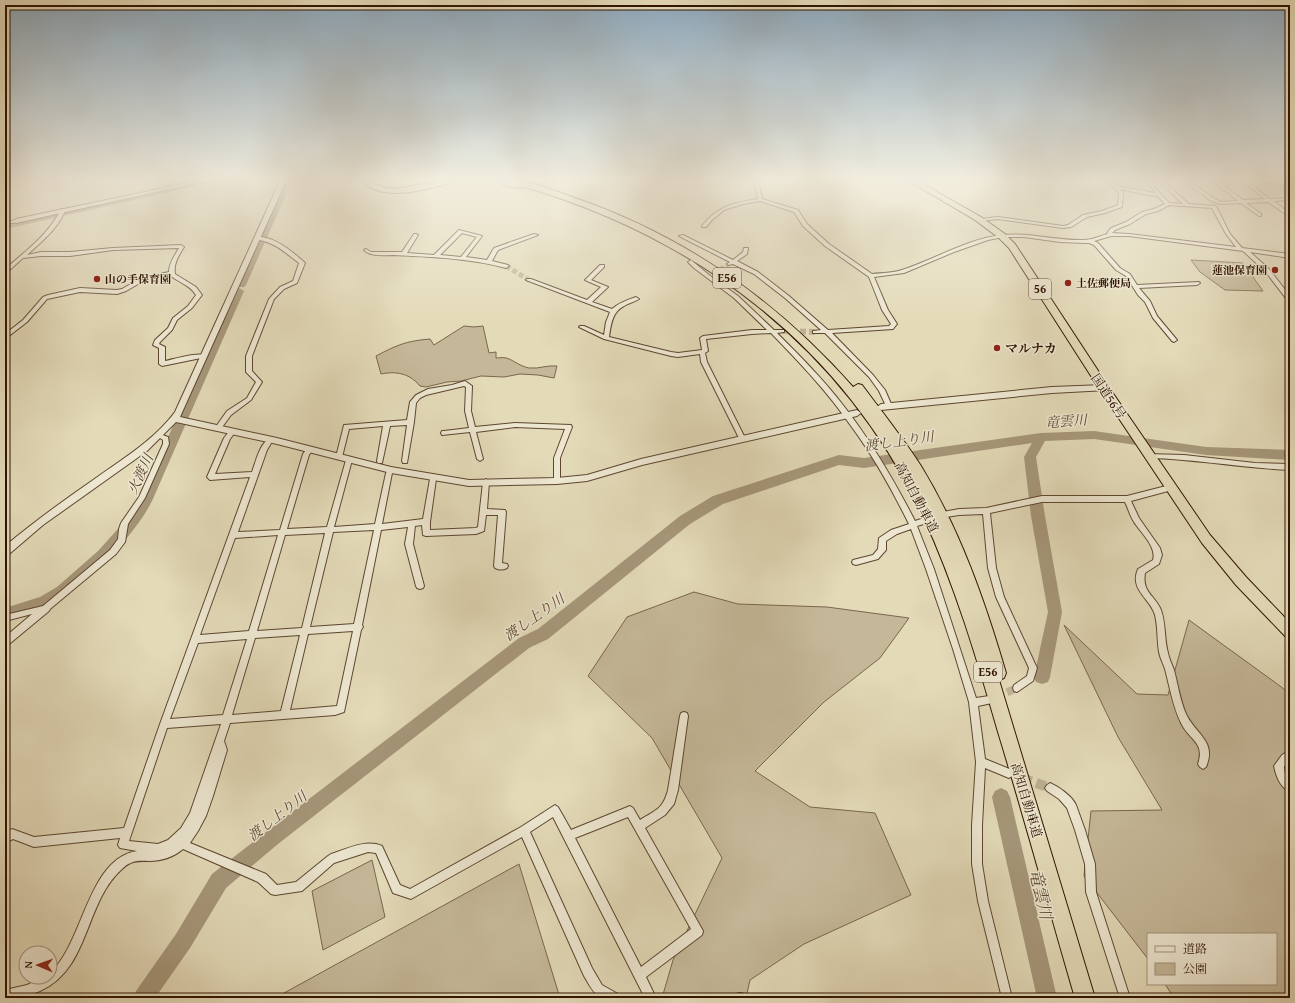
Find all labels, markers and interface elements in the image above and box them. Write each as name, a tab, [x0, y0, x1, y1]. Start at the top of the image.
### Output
place label: 蓮池保育園	[1212, 262, 1267, 278]
marker: 蓮池保育園	[1270, 265, 1280, 275]
road number: E56	[713, 268, 741, 288]
place label: 山の手保育園	[105, 271, 171, 287]
marker: 山の手保育園	[92, 274, 102, 284]
place label: 土佐郵便局	[1076, 275, 1131, 291]
marker: 土佐郵便局	[1063, 278, 1073, 288]
road number: 56	[1029, 279, 1051, 299]
place label: マルナカ	[1005, 339, 1057, 358]
marker: マルナカ	[992, 343, 1002, 353]
street label: 国道56号	[1086, 370, 1131, 423]
water label: 竜雲川	[1044, 409, 1090, 432]
water label: 渡し上り川	[863, 426, 937, 456]
water label: 火渡川	[122, 449, 159, 497]
street label: 高知自動車道	[890, 458, 943, 536]
water label: 渡し上り川	[500, 588, 570, 645]
road number: E56	[974, 662, 1002, 682]
street label: 高知自動車道	[1006, 760, 1047, 840]
water label: 渡し上り川	[243, 785, 312, 845]
water label: 竜雲川	[1024, 866, 1060, 923]
legend	[1147, 933, 1277, 985]
text: 道路	[1183, 940, 1207, 957]
north arrow	[18, 945, 58, 985]
text: N	[20, 960, 36, 969]
text: 公園	[1183, 960, 1207, 977]

